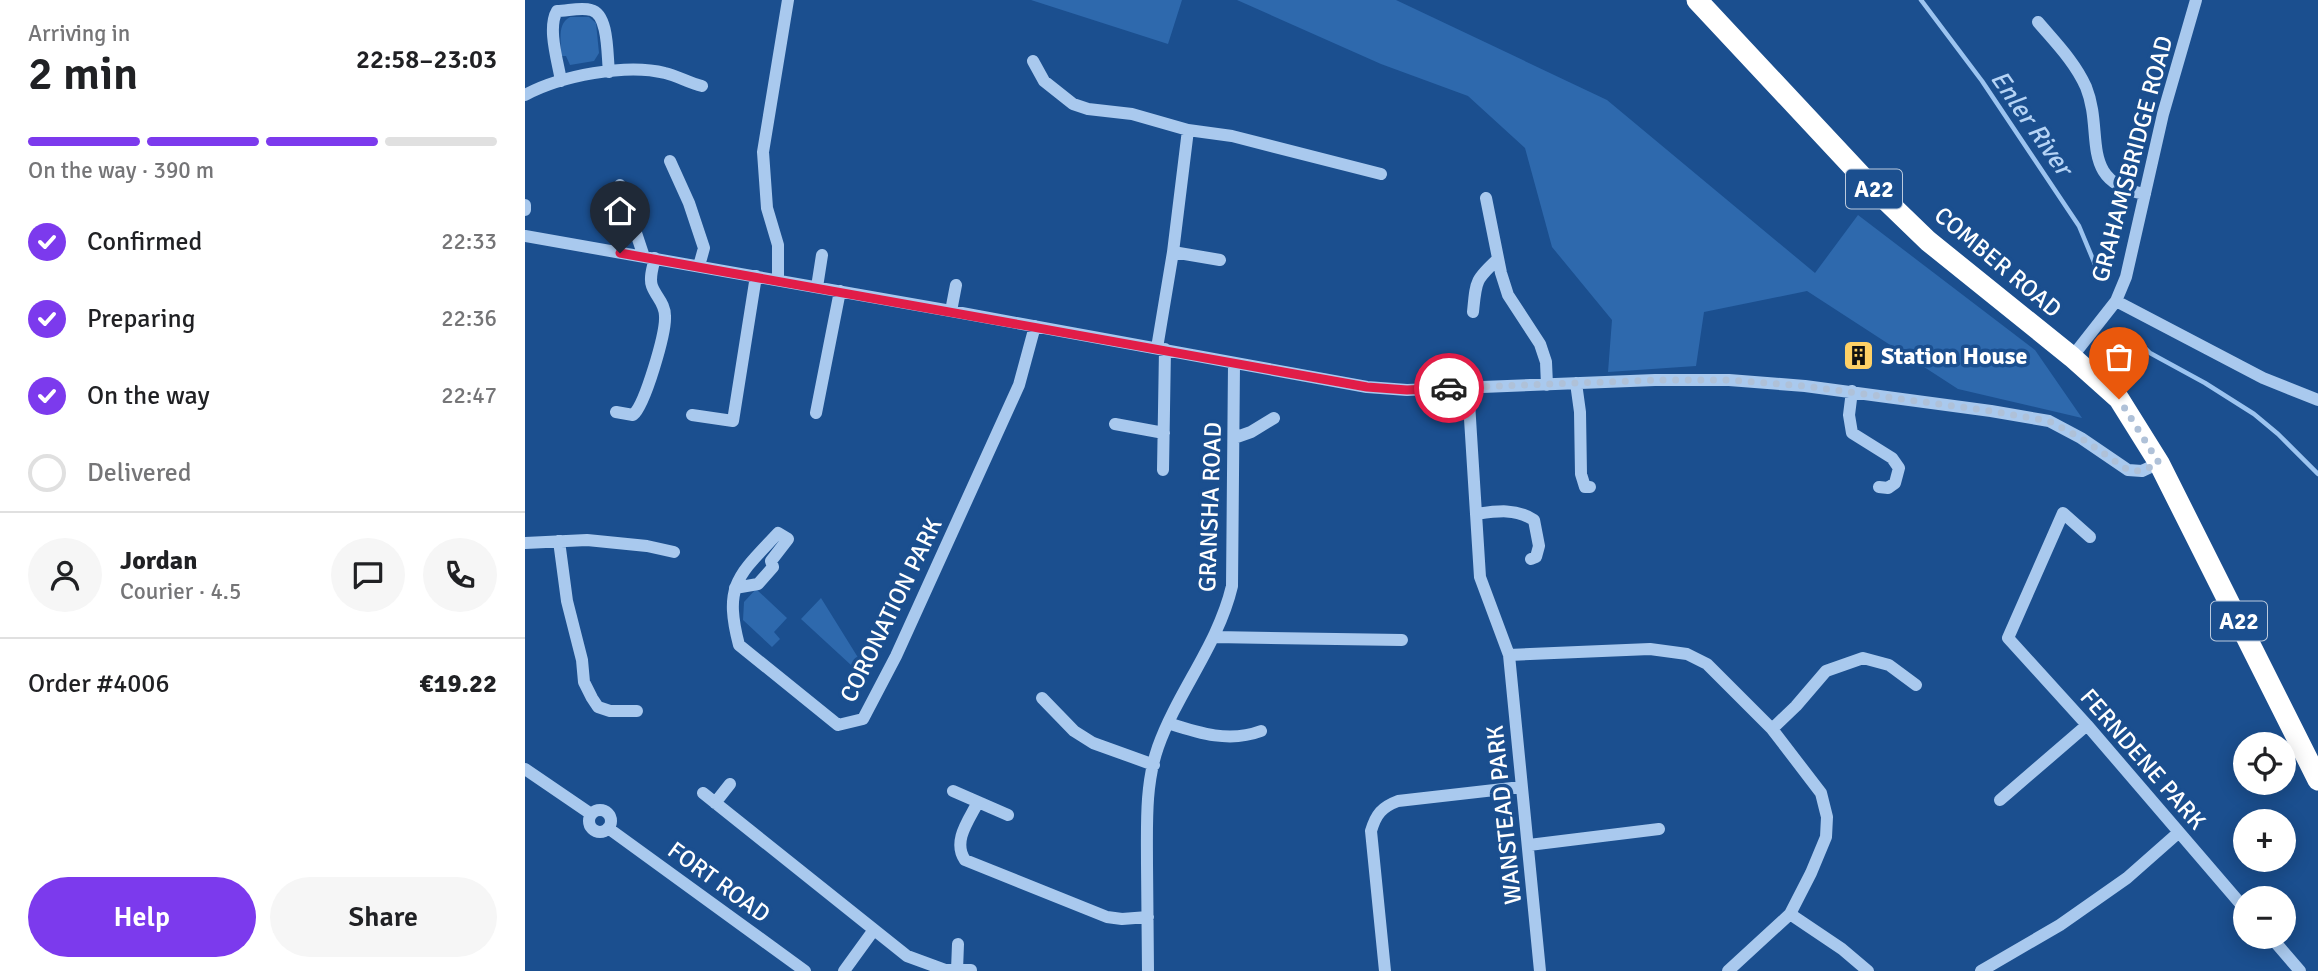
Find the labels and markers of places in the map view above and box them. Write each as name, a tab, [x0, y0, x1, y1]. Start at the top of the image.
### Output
pin	[590, 181, 650, 253]
pin	[2089, 327, 2149, 399]
building icon: Station House	[1841, 339, 1875, 373]
place label: Station House	[1881, 341, 2027, 371]

